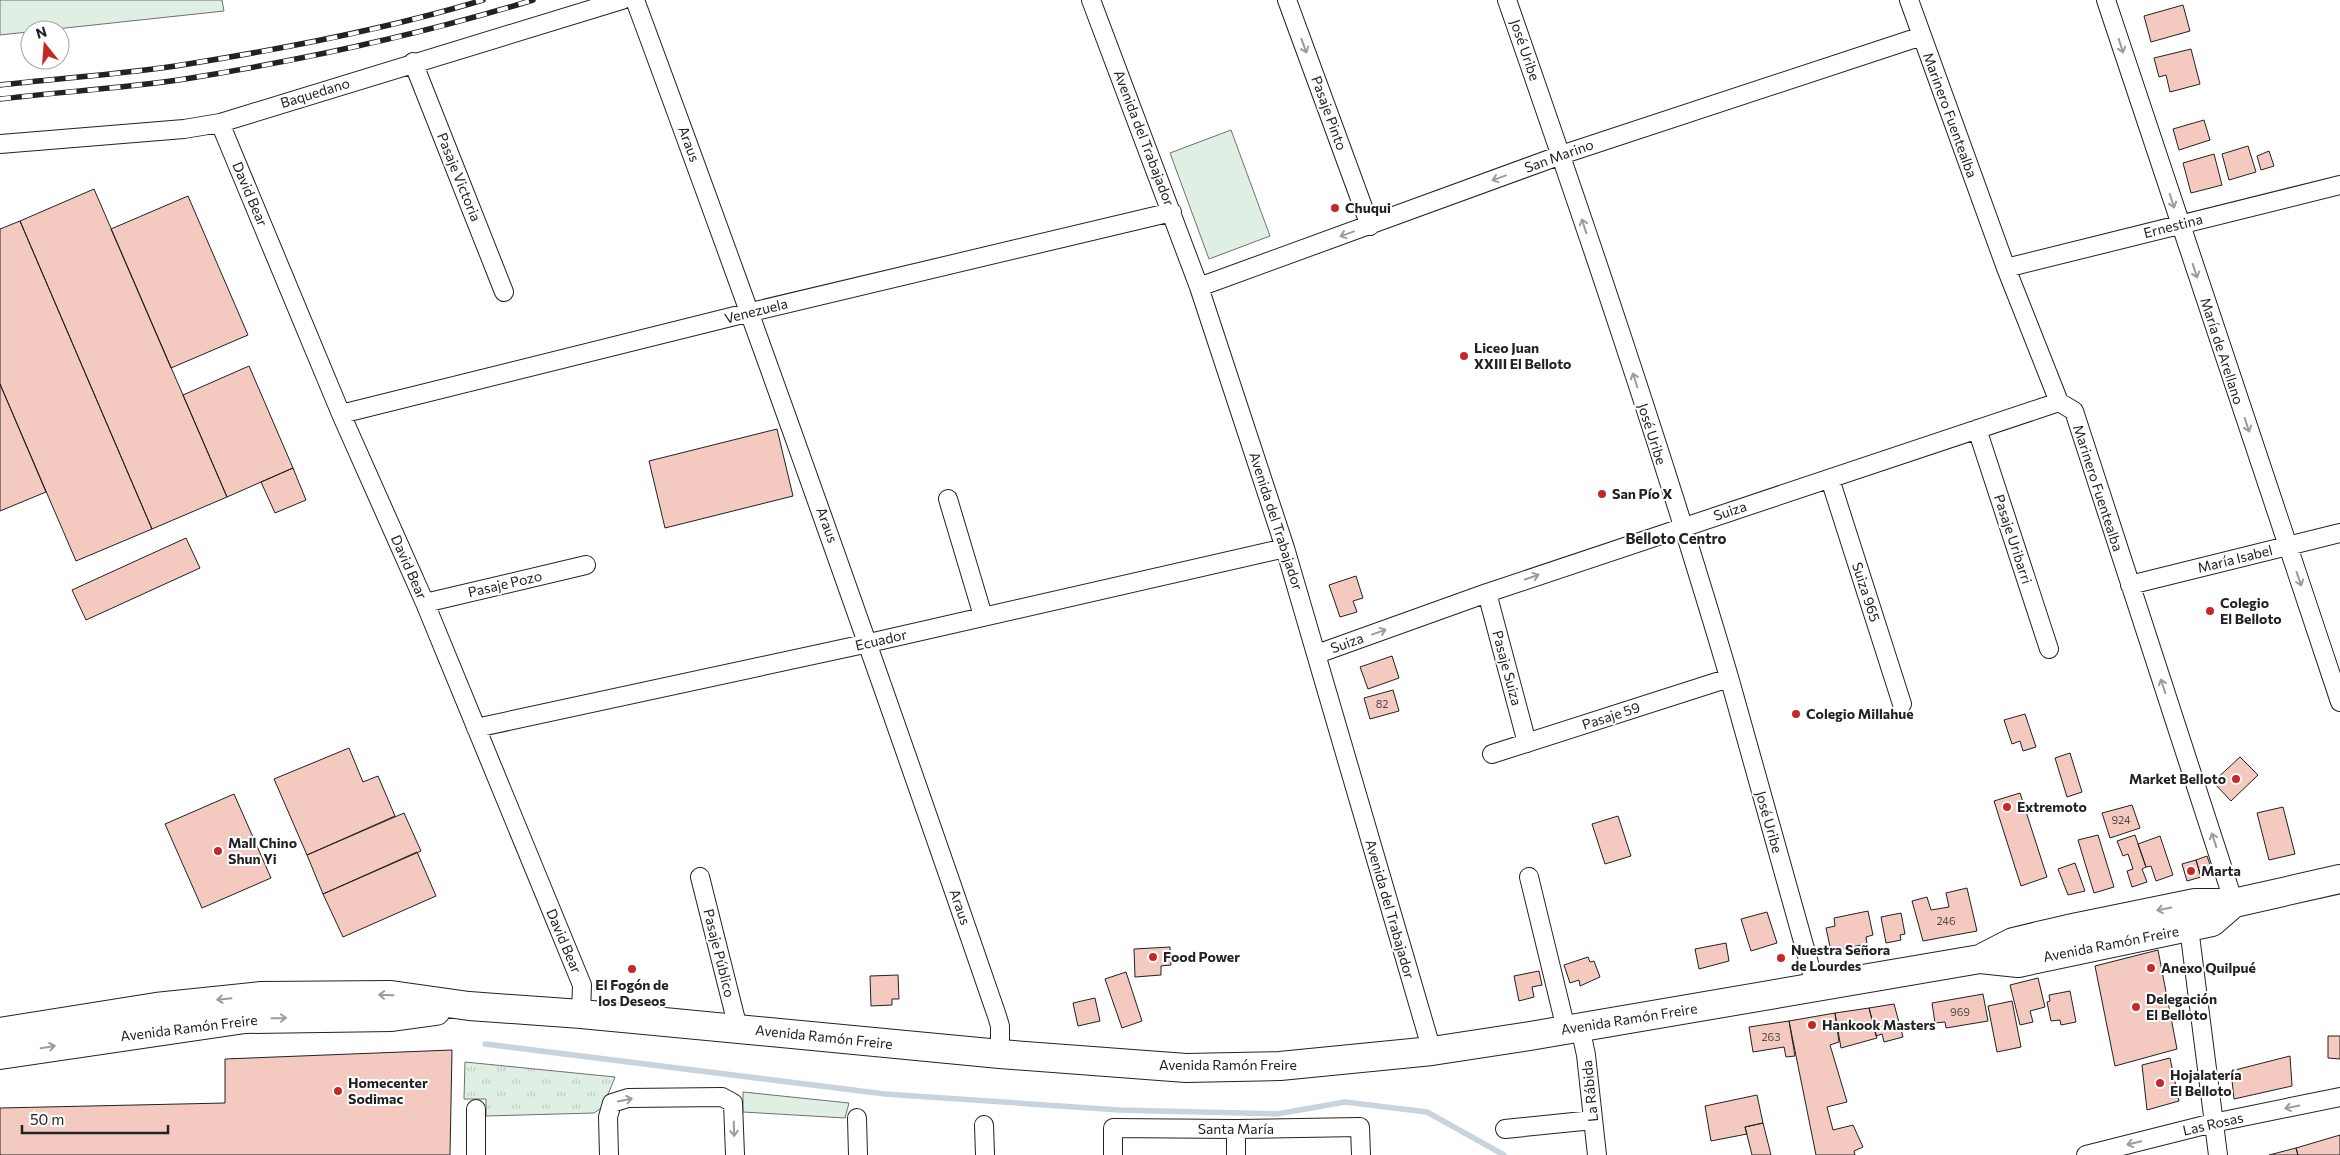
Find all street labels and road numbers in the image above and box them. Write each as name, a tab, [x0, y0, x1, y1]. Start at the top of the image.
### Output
street label: José Uribe	[1507, 17, 1544, 83]
street label: Marinero Fuentealba	[1920, 50, 1981, 180]
street label: Avenida del Trabajador	[1111, 68, 1178, 208]
street label: Pasaje Pinto	[1308, 73, 1351, 152]
street label: Baquedano	[278, 74, 352, 111]
street label: Araus	[675, 124, 704, 164]
street label: Pasaje Victoria	[434, 130, 485, 224]
street label: San Marino	[1522, 135, 1596, 176]
street label: David Bear	[229, 159, 272, 229]
street label: Ernestina	[2142, 210, 2204, 241]
street label: Venezuela	[723, 294, 789, 327]
street label: María de Arellano	[2197, 295, 2248, 406]
street label: José Uribe	[1635, 401, 1670, 467]
street label: Marinero Fuentealba	[2070, 422, 2127, 553]
street label: Avenida del Trabajador	[1246, 450, 1307, 592]
street label: Pasaje Uribarri	[1991, 492, 2036, 586]
street label: Suiza	[1711, 497, 1749, 524]
street label: Araus	[813, 505, 842, 545]
street label: David Bear	[388, 532, 431, 602]
street label: María Isabel	[2196, 541, 2274, 576]
street label: Suiza 965	[1849, 560, 1884, 624]
street label: Pasaje Pozo	[466, 567, 544, 600]
street label: Ecuador	[853, 625, 909, 654]
street label: Pasaje Suiza	[1489, 628, 1526, 707]
street label: Suiza	[1328, 629, 1366, 656]
street label: Pasaje 59	[1580, 698, 1642, 733]
street label: José Uribe	[1753, 789, 1786, 855]
street label: Avenida del Trabajador	[1362, 837, 1419, 981]
street label: Araus	[946, 887, 974, 927]
street label: David Bear	[543, 906, 586, 976]
street label: Pasaje Público	[700, 907, 739, 999]
street label: Avenida Ramón Freire	[2042, 922, 2180, 965]
street label: Avenida Ramón Freire	[1559, 999, 1698, 1038]
street label: Avenida Ramón Freire	[119, 1011, 258, 1044]
street label: Avenida Ramón Freire	[755, 1021, 894, 1052]
street label: Avenida Ramón Freire	[1159, 1056, 1297, 1073]
street label: La Rábida	[1578, 1059, 1601, 1123]
street label: Las Rosas	[2181, 1108, 2245, 1139]
street label: Santa María	[1198, 1120, 1274, 1137]

